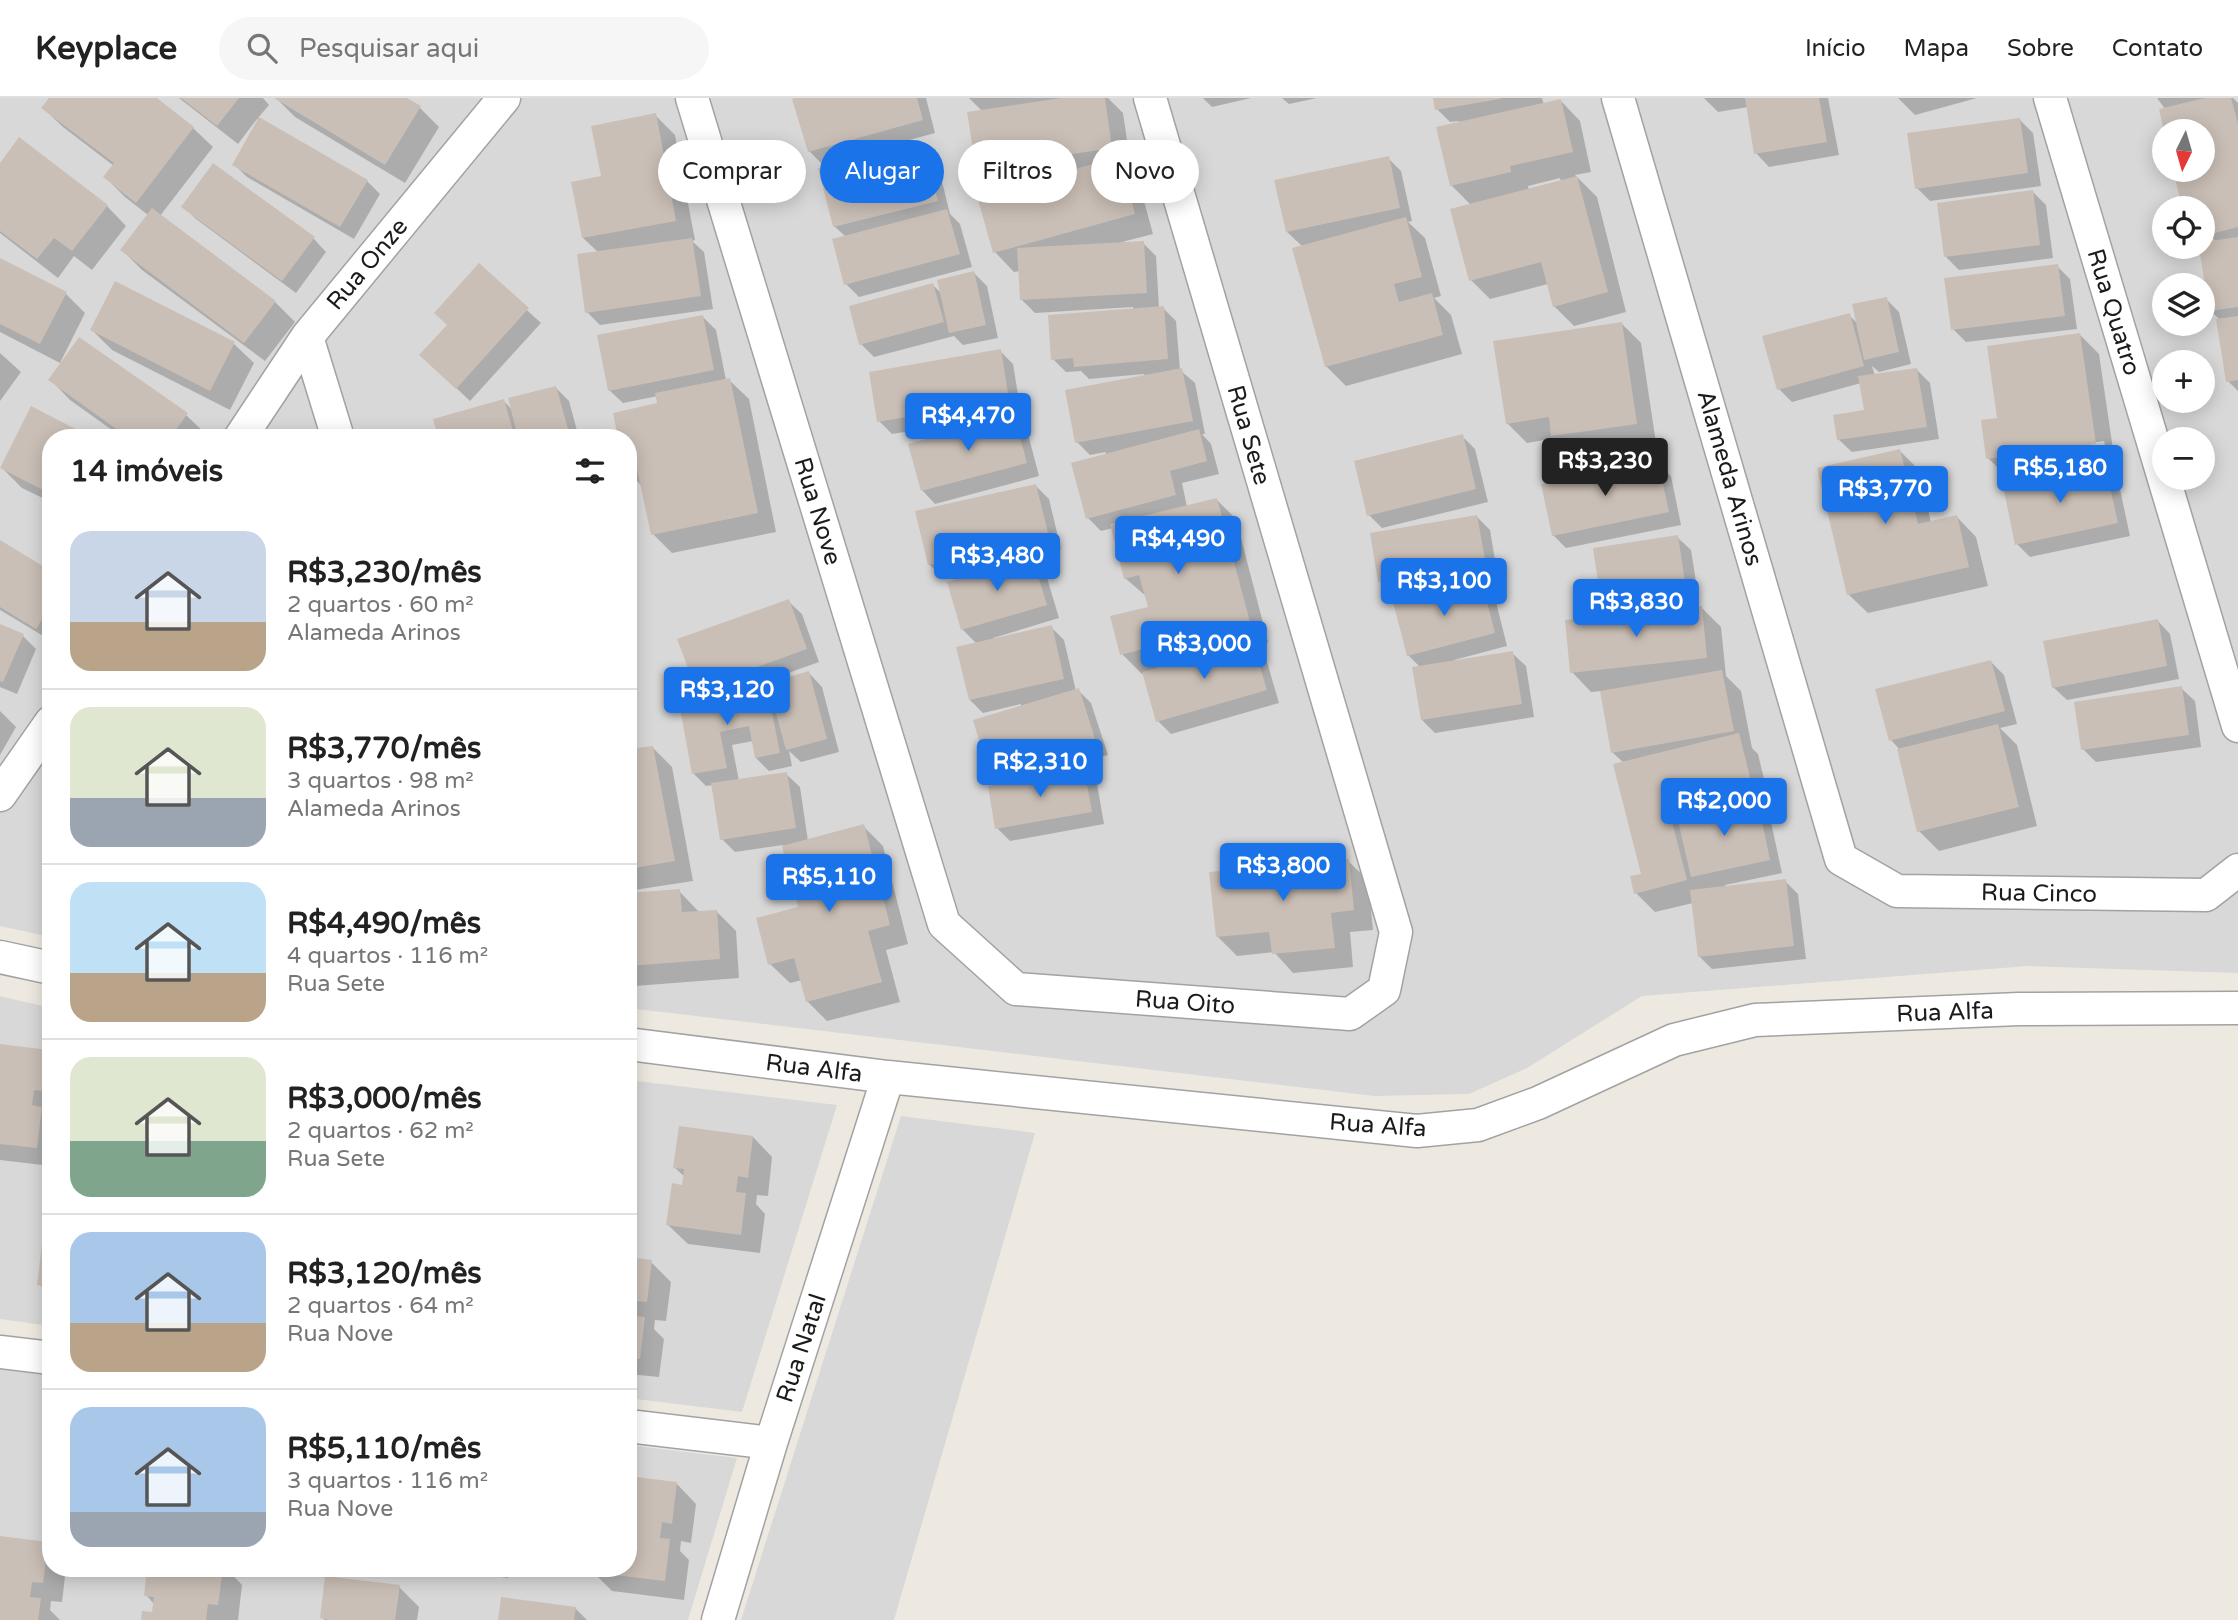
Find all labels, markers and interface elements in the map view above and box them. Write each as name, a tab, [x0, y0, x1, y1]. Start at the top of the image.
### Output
search box	[219, 17, 709, 80]
text: Keyplace	[35, 29, 177, 68]
icon: search	[243, 29, 281, 67]
text: Pesquisar aqui	[299, 33, 479, 64]
text: Início	[1805, 34, 1866, 63]
text: Mapa	[1904, 34, 1969, 63]
text: Sobre	[2007, 34, 2074, 63]
text: Contato	[2112, 34, 2203, 63]
north arrow	[2152, 119, 2216, 182]
map controls	[2152, 119, 2215, 490]
chip: Comprar	[658, 140, 806, 203]
chip: Alugar	[820, 140, 944, 203]
chip: Filtros	[958, 140, 1077, 203]
chip: Novo	[1091, 140, 1199, 203]
button: locate	[2152, 196, 2215, 259]
street label: Rua Onze	[321, 213, 414, 316]
street label: Rua Quatro	[2080, 245, 2147, 379]
button: layers	[2152, 273, 2215, 336]
button: +	[2152, 350, 2215, 413]
street label: Rua Sete	[1220, 382, 1277, 488]
street label: Alameda Arinos	[1691, 387, 1768, 569]
pin: R$4,470	[903, 394, 1033, 453]
text: R$4,470	[921, 402, 1015, 430]
button: −	[2152, 427, 2215, 490]
pin: R$3,230	[1540, 438, 1670, 498]
pin: R$5,180	[1995, 446, 2125, 505]
text: R$3,230	[1558, 447, 1652, 475]
icon: filters	[571, 452, 609, 490]
text: 14 imóveis	[70, 453, 223, 490]
street label: Rua Nove	[787, 454, 848, 568]
text: R$5,180	[2013, 454, 2107, 482]
pin: R$3,770	[1820, 466, 1950, 526]
text: R$3,770	[1838, 475, 1932, 503]
pin: R$4,490	[1113, 517, 1243, 576]
text: R$4,490	[1131, 525, 1225, 553]
pin: R$3,480	[932, 533, 1062, 593]
text: R$3,480	[950, 542, 1044, 570]
text: R$3,230/mês	[287, 554, 482, 591]
icon: home	[126, 559, 210, 643]
pin: R$3,100	[1379, 559, 1509, 618]
text: R$3,100	[1397, 567, 1491, 595]
pin: R$3,830	[1571, 580, 1701, 639]
text: R$3,830	[1589, 588, 1683, 616]
text: 2 quartos · 60 m²	[287, 591, 474, 619]
text: Alameda Arinos	[287, 619, 461, 647]
pin: R$3,000	[1139, 622, 1269, 681]
text: R$3,000	[1157, 630, 1251, 658]
pin: R$3,120	[662, 668, 792, 727]
text: R$3,120	[680, 676, 774, 704]
text: R$3,770/mês	[287, 730, 481, 767]
icon: home	[126, 735, 210, 819]
pin: R$2,310	[975, 740, 1105, 799]
text: R$2,310	[993, 748, 1087, 776]
text: 3 quartos · 98 m²	[287, 767, 474, 795]
pin: R$2,000	[1659, 778, 1789, 838]
text: R$2,000	[1677, 787, 1771, 815]
text: Alameda Arinos	[287, 795, 461, 823]
pin: R$3,800	[1218, 844, 1348, 903]
text: R$3,800	[1236, 852, 1330, 880]
pin: R$5,110	[764, 854, 894, 914]
text: R$5,110	[782, 863, 876, 891]
street label: Rua Cinco	[1981, 878, 2097, 909]
text: R$4,490/mês	[287, 905, 481, 942]
icon: home	[126, 910, 210, 994]
text: 4 quartos · 116 m²	[287, 942, 488, 970]
text: Rua Sete	[287, 970, 385, 998]
street label: Rua Oito	[1134, 985, 1236, 1020]
street label: Rua Alfa	[1896, 996, 1994, 1029]
street label: Rua Alfa	[764, 1048, 864, 1089]
text: R$3,000/mês	[287, 1080, 482, 1117]
icon: home	[126, 1085, 210, 1169]
street label: Rua Alfa	[1328, 1108, 1428, 1143]
text: 2 quartos · 62 m²	[287, 1117, 474, 1145]
text: Rua Sete	[287, 1145, 385, 1173]
text: R$3,120/mês	[287, 1255, 482, 1292]
icon: home	[126, 1260, 210, 1344]
street label: Rua Natal	[770, 1290, 833, 1406]
text: 2 quartos · 64 m²	[287, 1292, 474, 1320]
text: Rua Nove	[287, 1320, 393, 1348]
text: R$5,110/mês	[287, 1430, 481, 1467]
icon: home	[126, 1435, 210, 1519]
text: 3 quartos · 116 m²	[287, 1467, 488, 1495]
text: Rua Nove	[287, 1495, 393, 1523]

